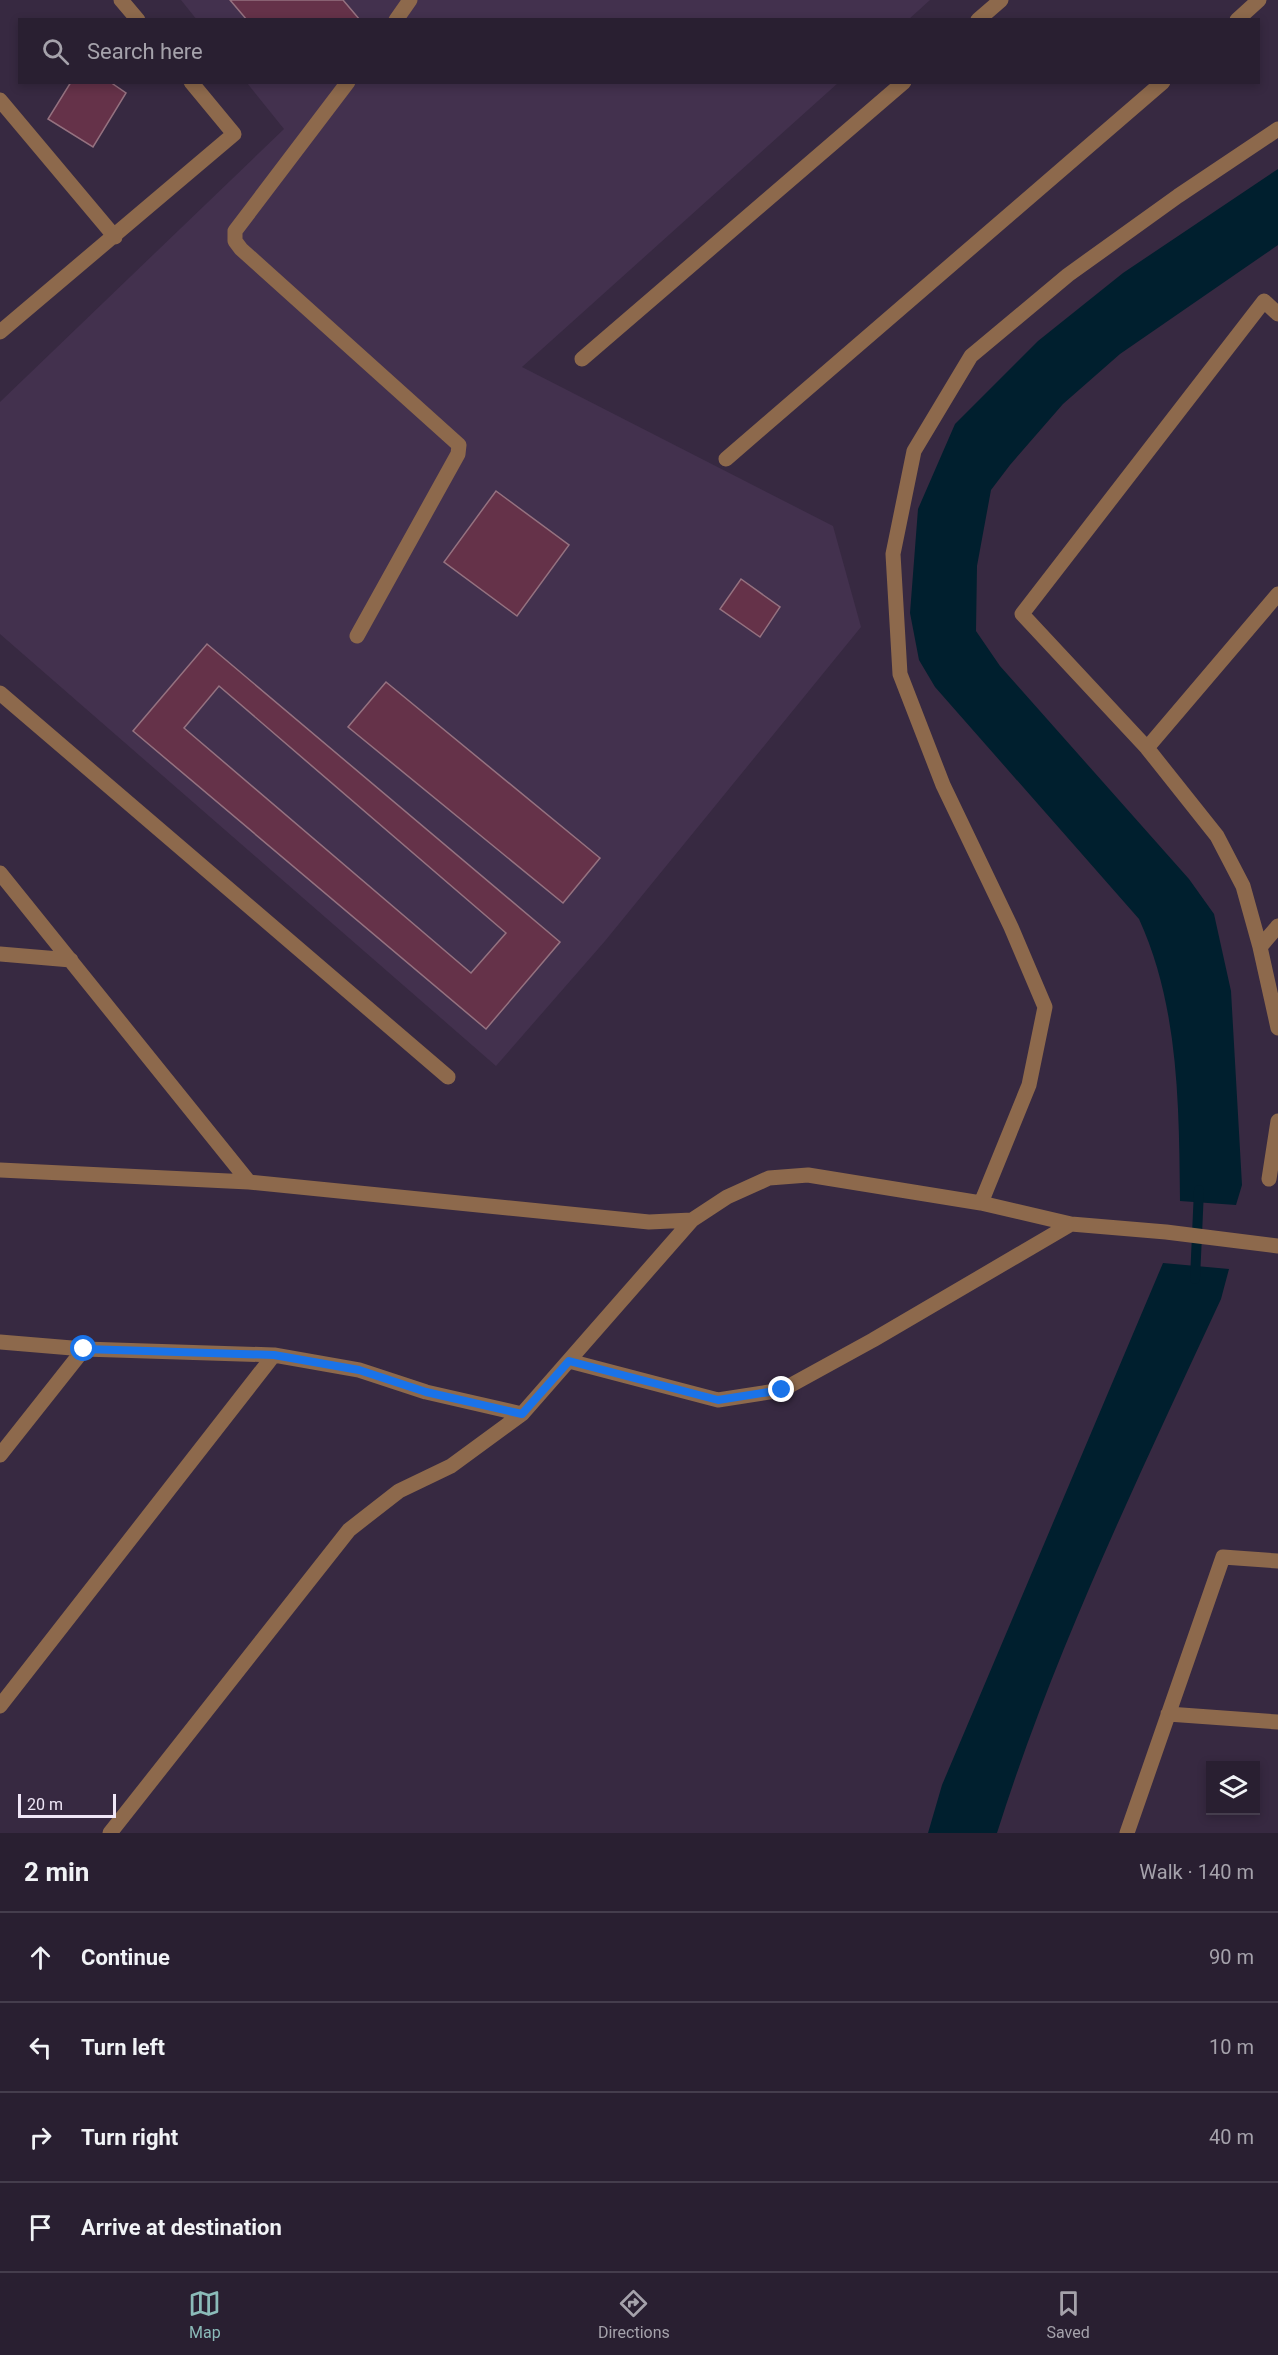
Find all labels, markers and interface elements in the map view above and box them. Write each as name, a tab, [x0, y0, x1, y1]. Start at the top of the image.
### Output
search box	[18, 18, 1260, 84]
icon: search	[39, 35, 72, 68]
text: Search here	[87, 39, 203, 64]
route start	[70, 1335, 96, 1361]
route end	[768, 1376, 794, 1402]
map controls	[1206, 1761, 1260, 1815]
button: layers	[1206, 1761, 1260, 1815]
scale bar	[18, 1791, 116, 1818]
text: 20 m	[27, 1795, 63, 1814]
text: 2 min	[24, 1857, 89, 1887]
text: Walk · 140 m	[1139, 1860, 1254, 1884]
icon: ahead	[24, 1941, 57, 1974]
text: Continue	[81, 1945, 170, 1970]
text: 90 m	[1209, 1945, 1254, 1969]
icon: left	[24, 2031, 57, 2064]
text: Turn left	[81, 2035, 165, 2060]
text: 10 m	[1209, 2035, 1254, 2059]
icon: right	[24, 2121, 57, 2154]
text: Turn right	[81, 2125, 178, 2150]
text: 40 m	[1209, 2125, 1254, 2149]
icon: arrive	[24, 2211, 57, 2244]
text: Arrive at destination	[81, 2215, 282, 2240]
tab: Map	[188, 2287, 221, 2342]
tab: Directions	[598, 2287, 670, 2342]
tab: Saved	[1046, 2287, 1090, 2342]

